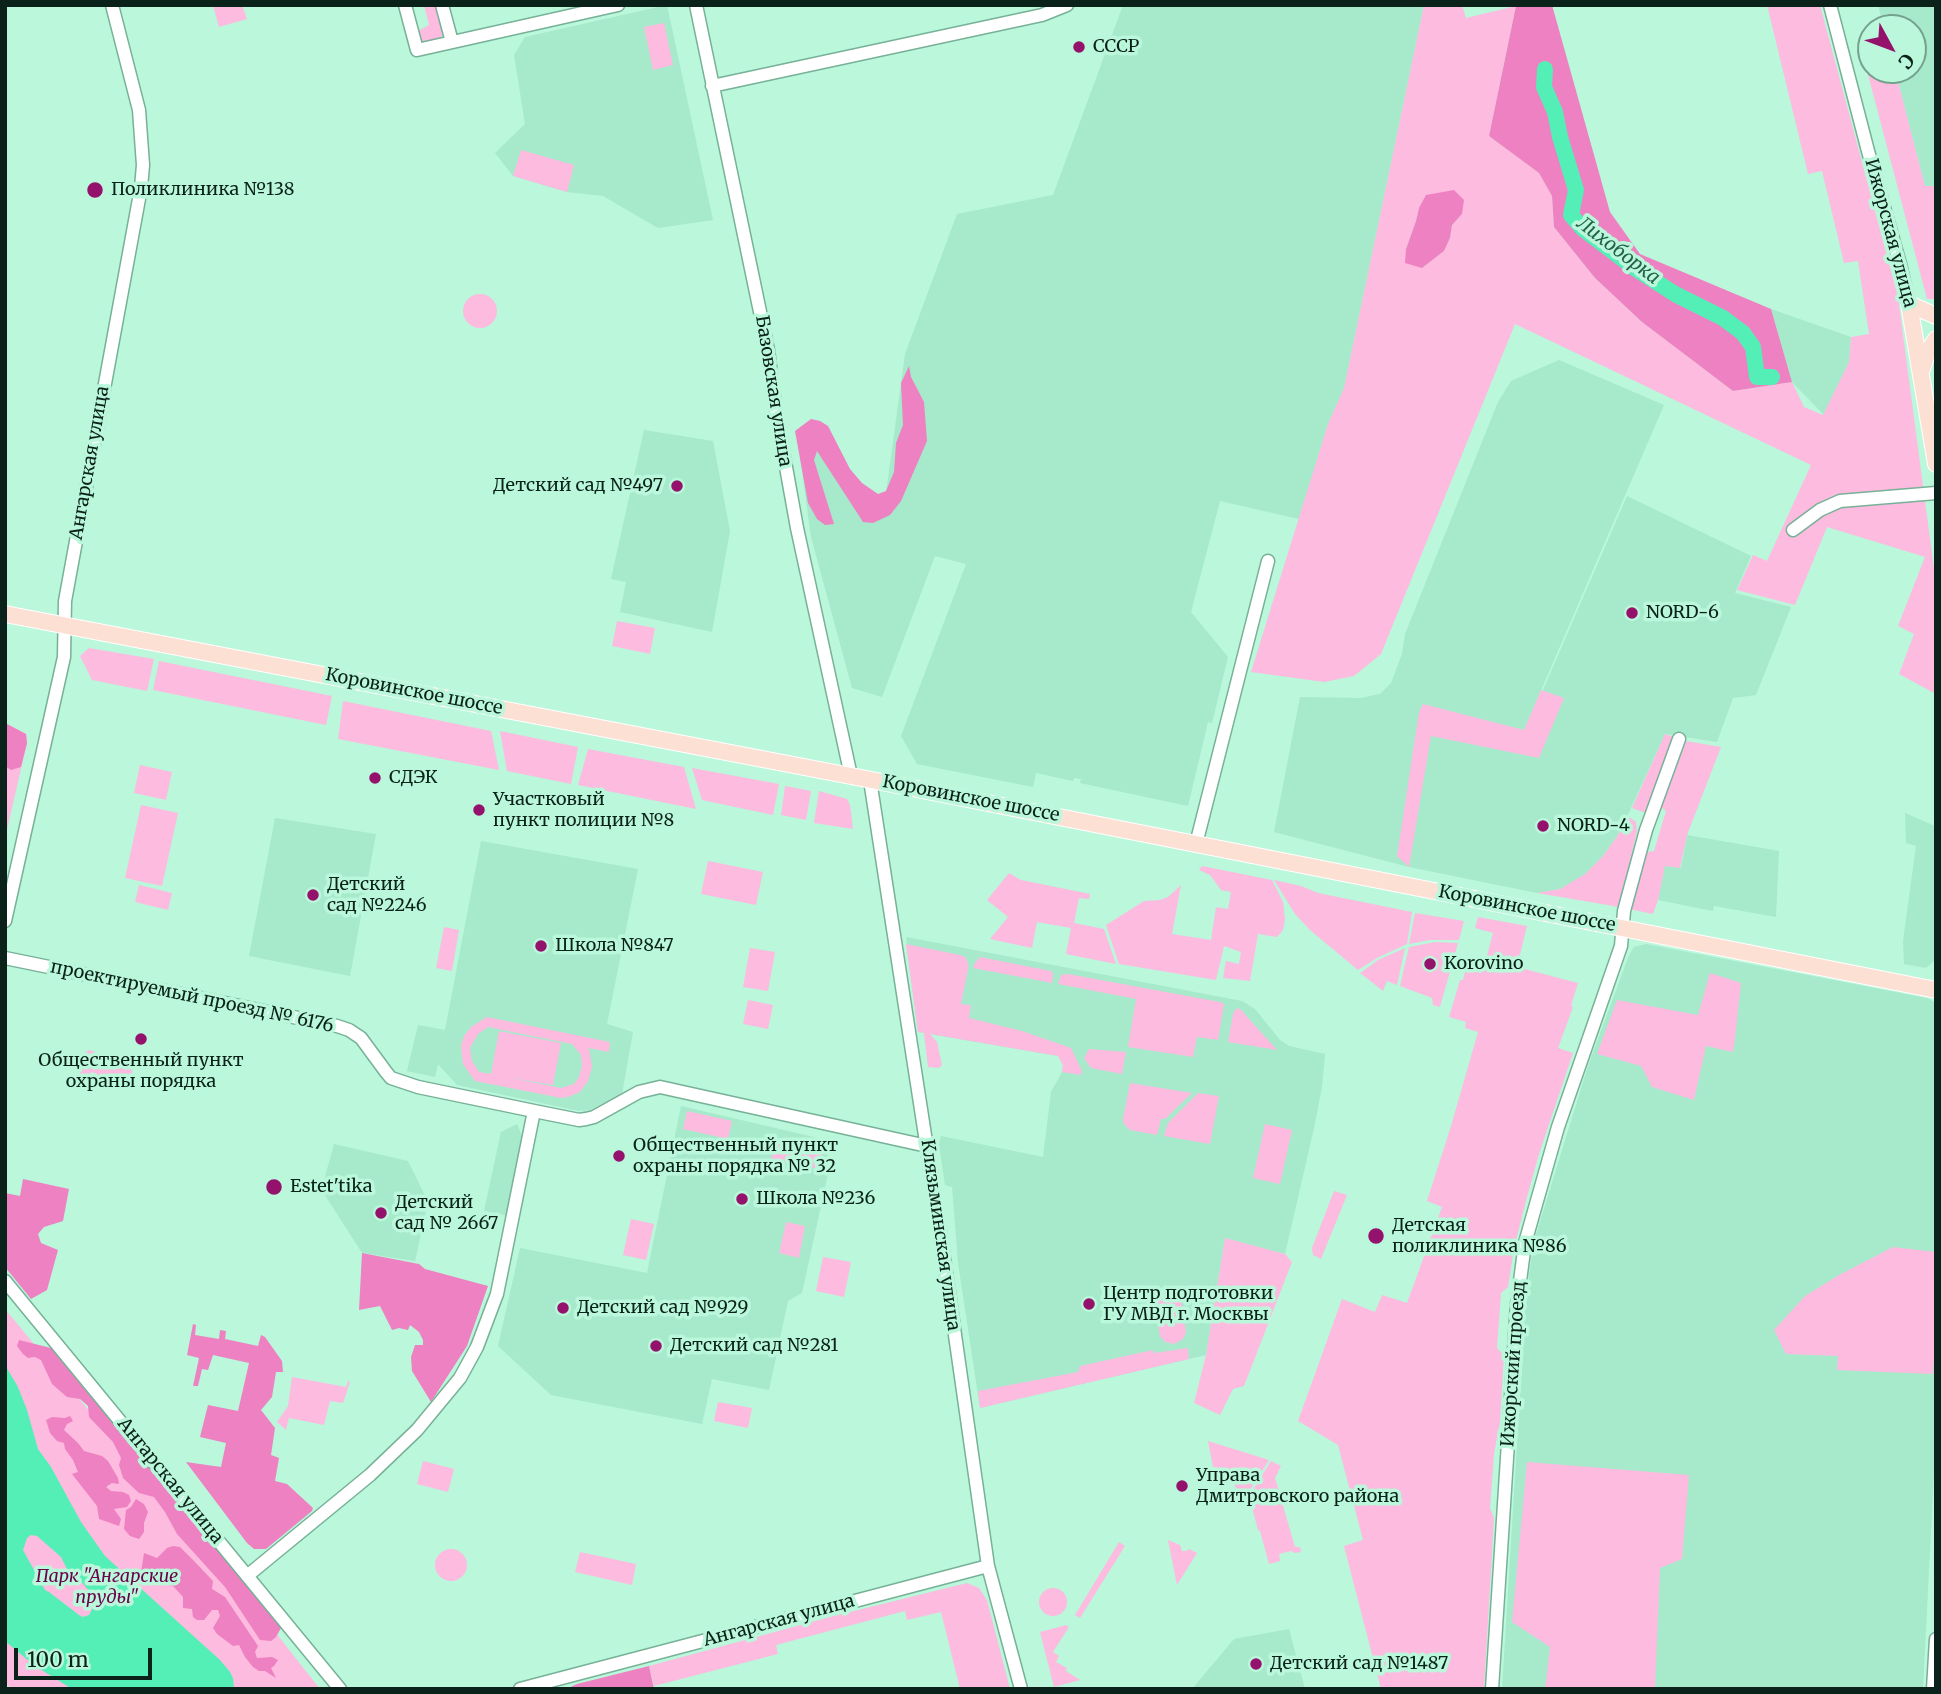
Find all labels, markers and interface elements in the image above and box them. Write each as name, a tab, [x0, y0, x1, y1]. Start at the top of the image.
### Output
north arrow	[1857, 14, 1927, 84]
place label: СССР	[1093, 36, 1139, 58]
marker: СССР	[1071, 39, 1087, 55]
text: С	[1893, 49, 1920, 74]
street label: Ижорская улица	[1860, 156, 1920, 310]
place label: Поликлиника №138	[111, 179, 295, 201]
marker: Поликлиника №138	[85, 180, 105, 200]
water label: Лихоборка	[1572, 212, 1664, 290]
street label: Базовская улица	[750, 314, 796, 468]
street label: Ангарская улица	[66, 385, 114, 541]
place label: Детский сад №497	[493, 475, 663, 497]
marker: Детский сад №497	[669, 478, 685, 494]
place label: NORD-6	[1646, 602, 1719, 624]
marker: NORD-6	[1624, 605, 1640, 621]
street label: Коровинское шоссе	[324, 664, 504, 720]
place label: СДЭК	[389, 767, 438, 789]
marker: СДЭК	[367, 770, 383, 786]
street label: Коровинское шоссе	[881, 771, 1061, 827]
place label: Участковый пункт полиции №8	[493, 789, 674, 832]
marker: Участковый пункт полиции №8	[471, 802, 487, 818]
place label: NORD-4	[1557, 815, 1630, 837]
marker: NORD-4	[1535, 818, 1551, 834]
place label: Детский сад №2246	[327, 874, 427, 917]
street label: Коровинское шоссе	[1437, 881, 1617, 937]
marker: Детский сад №2246	[305, 887, 321, 903]
place label: Школа №847	[555, 935, 673, 957]
marker: Школа №847	[533, 938, 549, 954]
place label: Korovino	[1444, 953, 1523, 975]
street label: проектируемый проезд № 6176	[48, 956, 336, 1038]
marker: Korovino	[1422, 956, 1438, 972]
marker: Общественный пункт охраны порядка	[133, 1031, 149, 1047]
place label: Общественный пункт охраны порядка	[38, 1050, 244, 1092]
place label: Общественный пункт охраны порядка № 32	[633, 1135, 838, 1178]
street label: Клязьминская улица	[916, 1138, 964, 1332]
marker: Общественный пункт охраны порядка № 32	[611, 1148, 627, 1164]
place label: Estet'tika	[290, 1176, 372, 1198]
marker: Estet'tika	[264, 1177, 284, 1197]
place label: Школа №236	[756, 1188, 875, 1210]
marker: Школа №236	[734, 1191, 750, 1207]
place label: Детский сад № 2667	[395, 1192, 498, 1234]
marker: Детский сад № 2667	[373, 1205, 389, 1221]
place label: Детская поликлиника №86	[1392, 1215, 1567, 1258]
marker: Детская поликлиника №86	[1366, 1226, 1386, 1246]
street label: Ижорский проезд	[1497, 1280, 1531, 1448]
place label: Центр подготовки ГУ МВД г. Москвы	[1103, 1283, 1273, 1326]
marker: Центр подготовки ГУ МВД г. Москвы	[1081, 1296, 1097, 1312]
place label: Детский сад №929	[577, 1297, 748, 1319]
marker: Детский сад №929	[555, 1300, 571, 1316]
place label: Детский сад №281	[670, 1335, 838, 1357]
marker: Детский сад №281	[648, 1338, 664, 1354]
street label: Ангарская улица	[113, 1414, 227, 1548]
place label: Управа Дмитровского района	[1196, 1465, 1399, 1508]
marker: Управа Дмитровского района	[1174, 1478, 1190, 1494]
park label: Парк "Ангарские пруды"	[36, 1566, 178, 1608]
street label: Ангарская улица	[701, 1590, 857, 1652]
scale bar	[18, 1634, 156, 1678]
text: 100 m	[27, 1646, 89, 1673]
place label: Детский сад №1487	[1270, 1653, 1448, 1675]
marker: Детский сад №1487	[1248, 1656, 1264, 1672]

